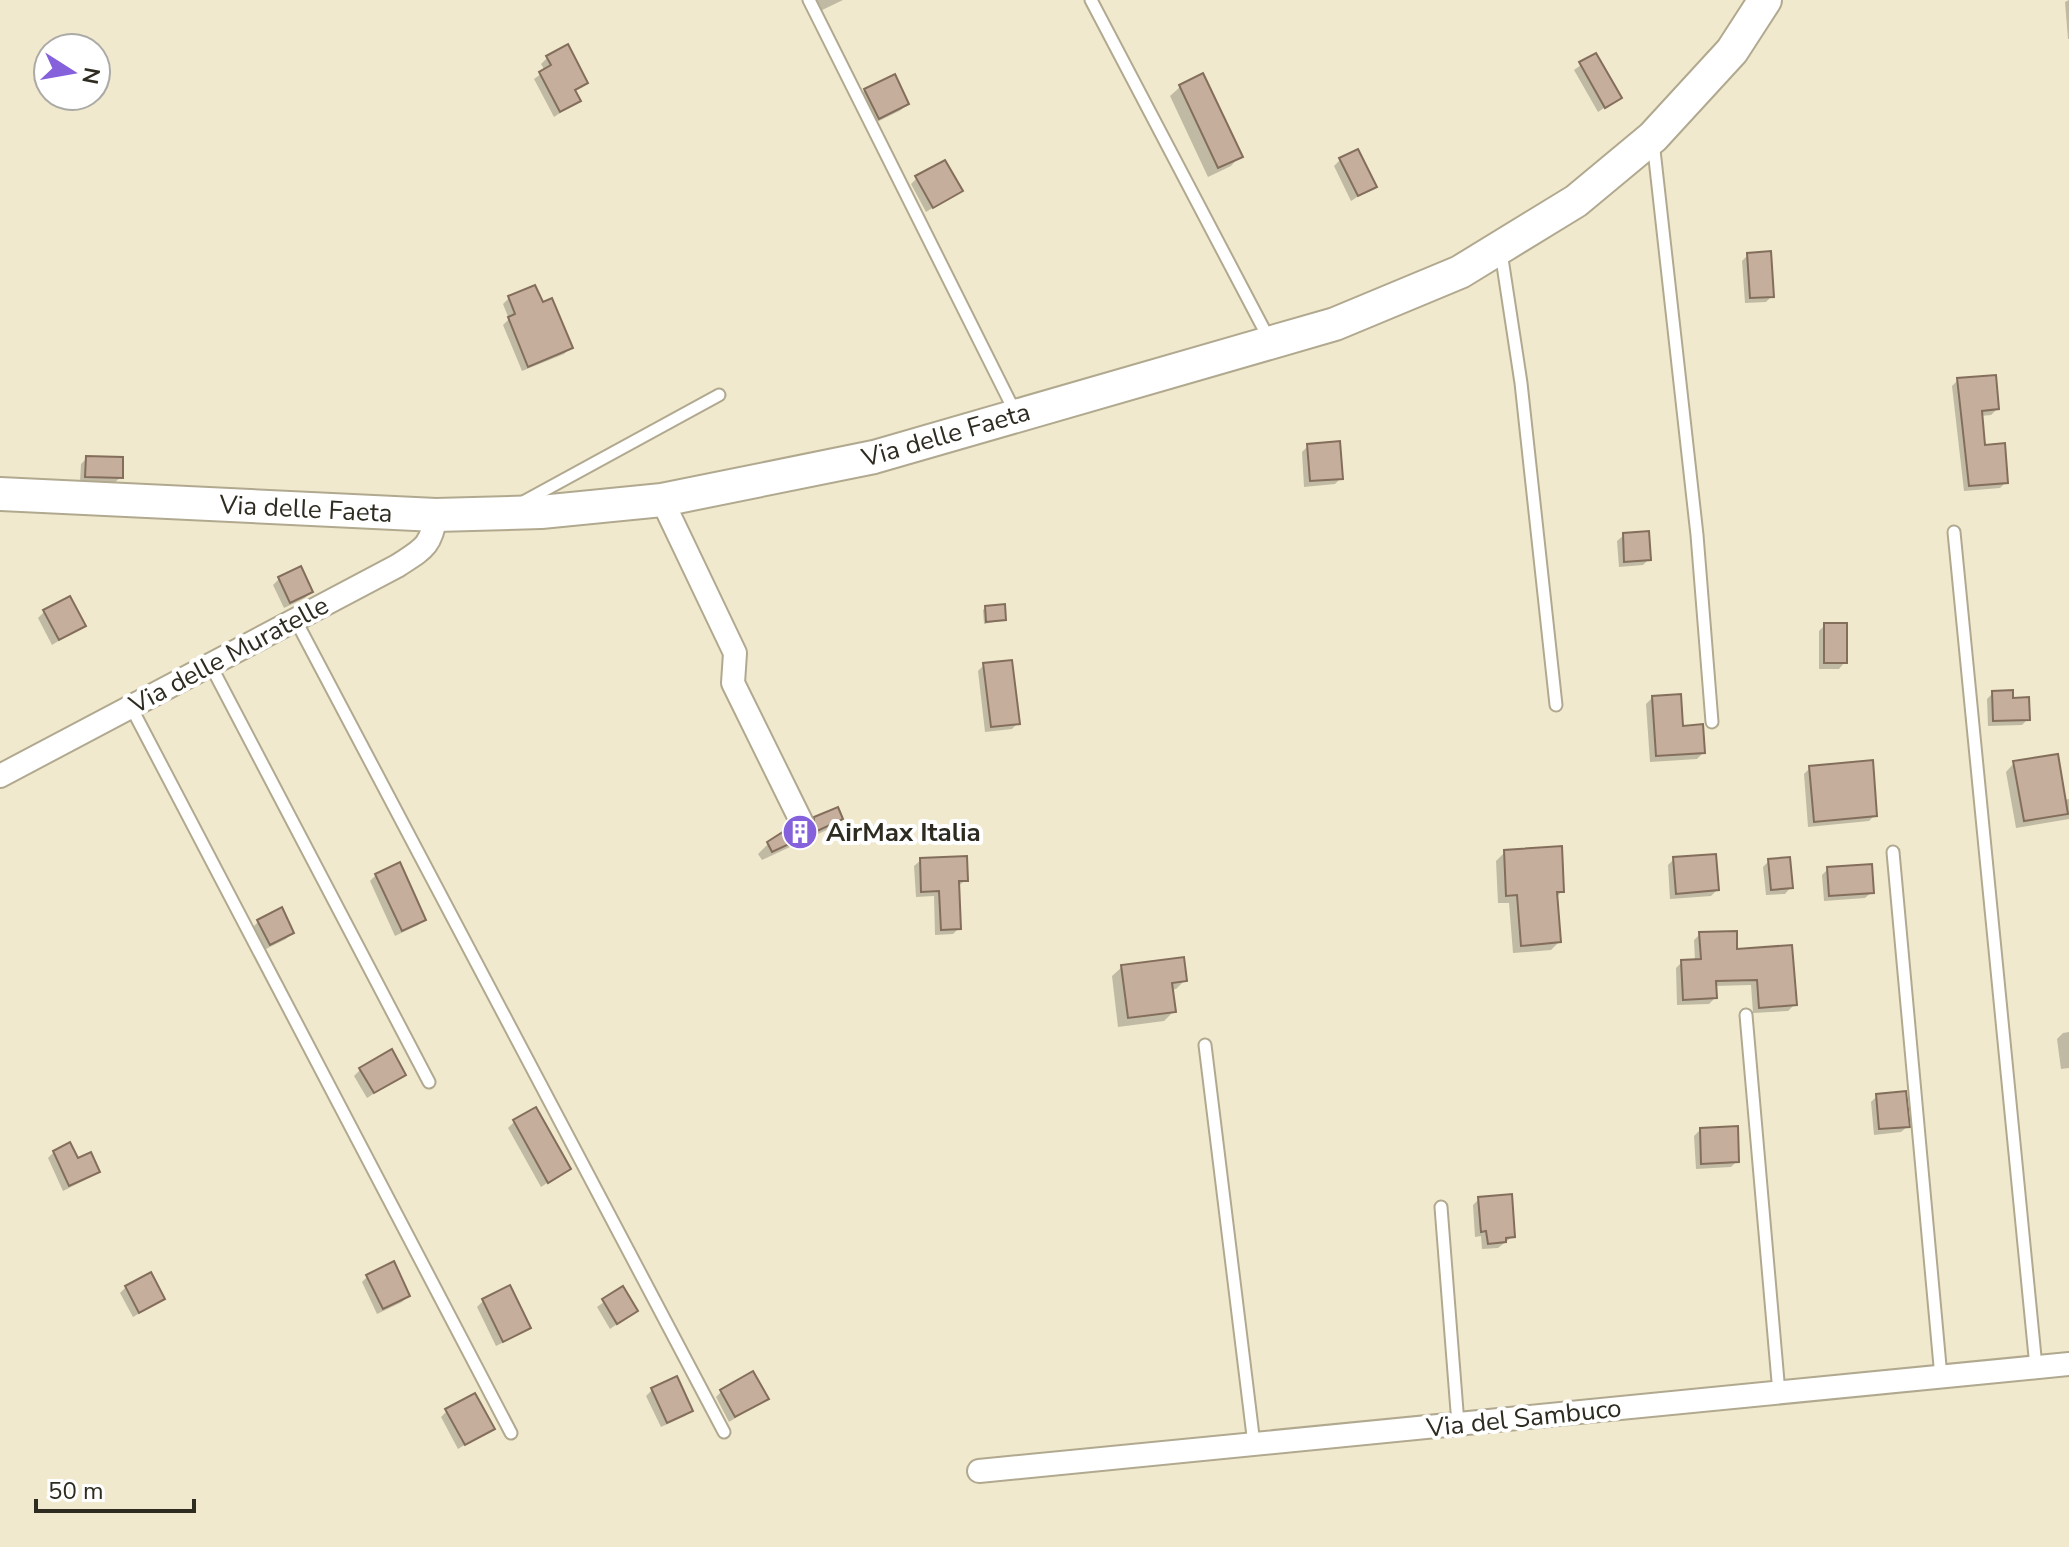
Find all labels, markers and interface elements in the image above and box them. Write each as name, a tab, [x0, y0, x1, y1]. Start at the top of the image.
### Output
north arrow	[32, 32, 112, 112]
text: N	[74, 65, 107, 87]
street label: Via delle Faeta	[857, 394, 1034, 476]
street label: Via delle Faeta	[218, 487, 393, 531]
street label: Via delle Muratelle	[122, 588, 335, 723]
building icon: AirMax Italia	[781, 813, 819, 851]
place label: AirMax Italia	[826, 815, 981, 850]
street label: Via del Sambuco	[1424, 1390, 1623, 1446]
scale bar	[36, 1463, 194, 1513]
text: 50 m	[48, 1475, 104, 1507]

